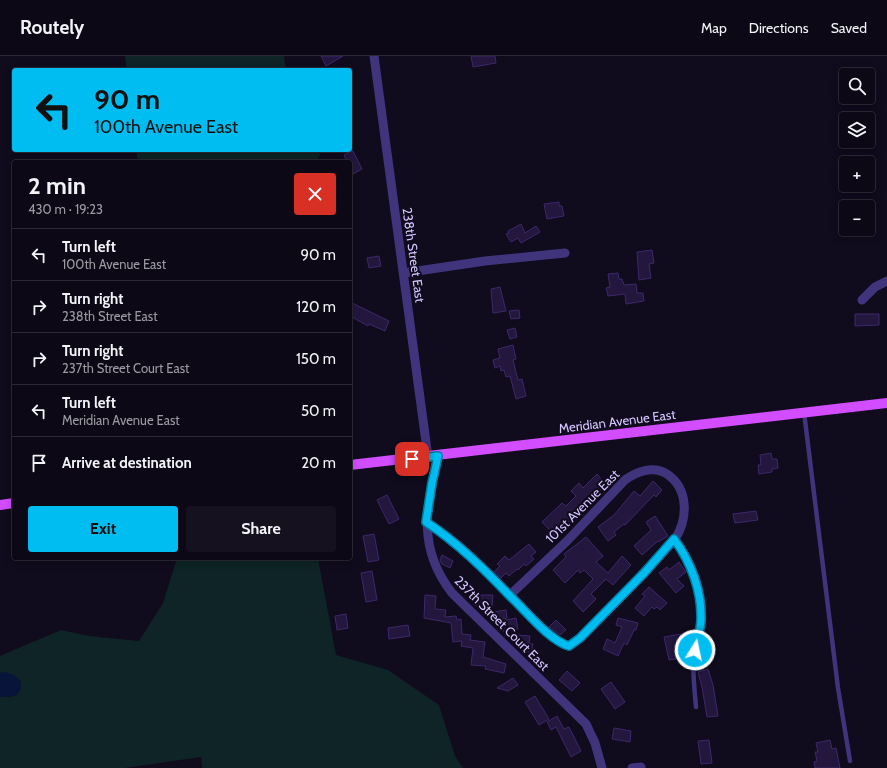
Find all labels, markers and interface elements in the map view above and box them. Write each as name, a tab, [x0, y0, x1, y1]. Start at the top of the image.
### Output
text: Routely	[20, 16, 84, 39]
text: Map	[701, 19, 727, 37]
text: Directions	[749, 19, 809, 37]
text: Saved	[831, 19, 867, 37]
map controls	[839, 68, 875, 236]
button: search	[839, 68, 875, 104]
text: 90 m	[94, 82, 160, 116]
icon: left	[28, 84, 80, 136]
button: layers	[839, 112, 875, 148]
text: 100th Avenue East	[94, 116, 238, 138]
button: +	[839, 156, 875, 192]
text: 2 min	[28, 171, 86, 200]
button: close	[294, 173, 336, 215]
button: −	[839, 200, 875, 236]
text: 430 m · 19:23	[28, 201, 103, 217]
street label: 238th Street East	[399, 207, 429, 304]
text: Turn left	[62, 238, 116, 256]
icon: left	[28, 244, 50, 266]
text: 90 m	[300, 246, 336, 264]
text: 100th Avenue East	[62, 256, 166, 272]
text: Turn right	[62, 290, 123, 308]
icon: right	[28, 296, 50, 318]
text: 120 m	[296, 298, 336, 316]
text: 238th Street East	[62, 308, 158, 324]
text: Turn right	[62, 342, 123, 360]
icon: right	[28, 348, 50, 370]
text: 150 m	[296, 350, 336, 368]
text: 237th Street Court East	[62, 360, 189, 376]
text: Turn left	[62, 394, 116, 412]
icon: left	[28, 400, 50, 422]
text: 50 m	[301, 402, 336, 420]
street label: Meridian Avenue East	[558, 406, 677, 436]
text: Meridian Avenue East	[62, 412, 180, 428]
pin	[395, 442, 429, 476]
icon: arrive	[401, 448, 423, 470]
icon: arrive	[28, 452, 50, 474]
text: Arrive at destination	[62, 454, 192, 472]
text: 20 m	[301, 454, 336, 472]
street label: 101st Avenue East	[542, 465, 623, 546]
button: Exit	[28, 506, 178, 552]
button: Share	[186, 506, 336, 552]
street label: 237th Street Court East	[451, 572, 553, 674]
position arrow	[674, 629, 716, 671]

